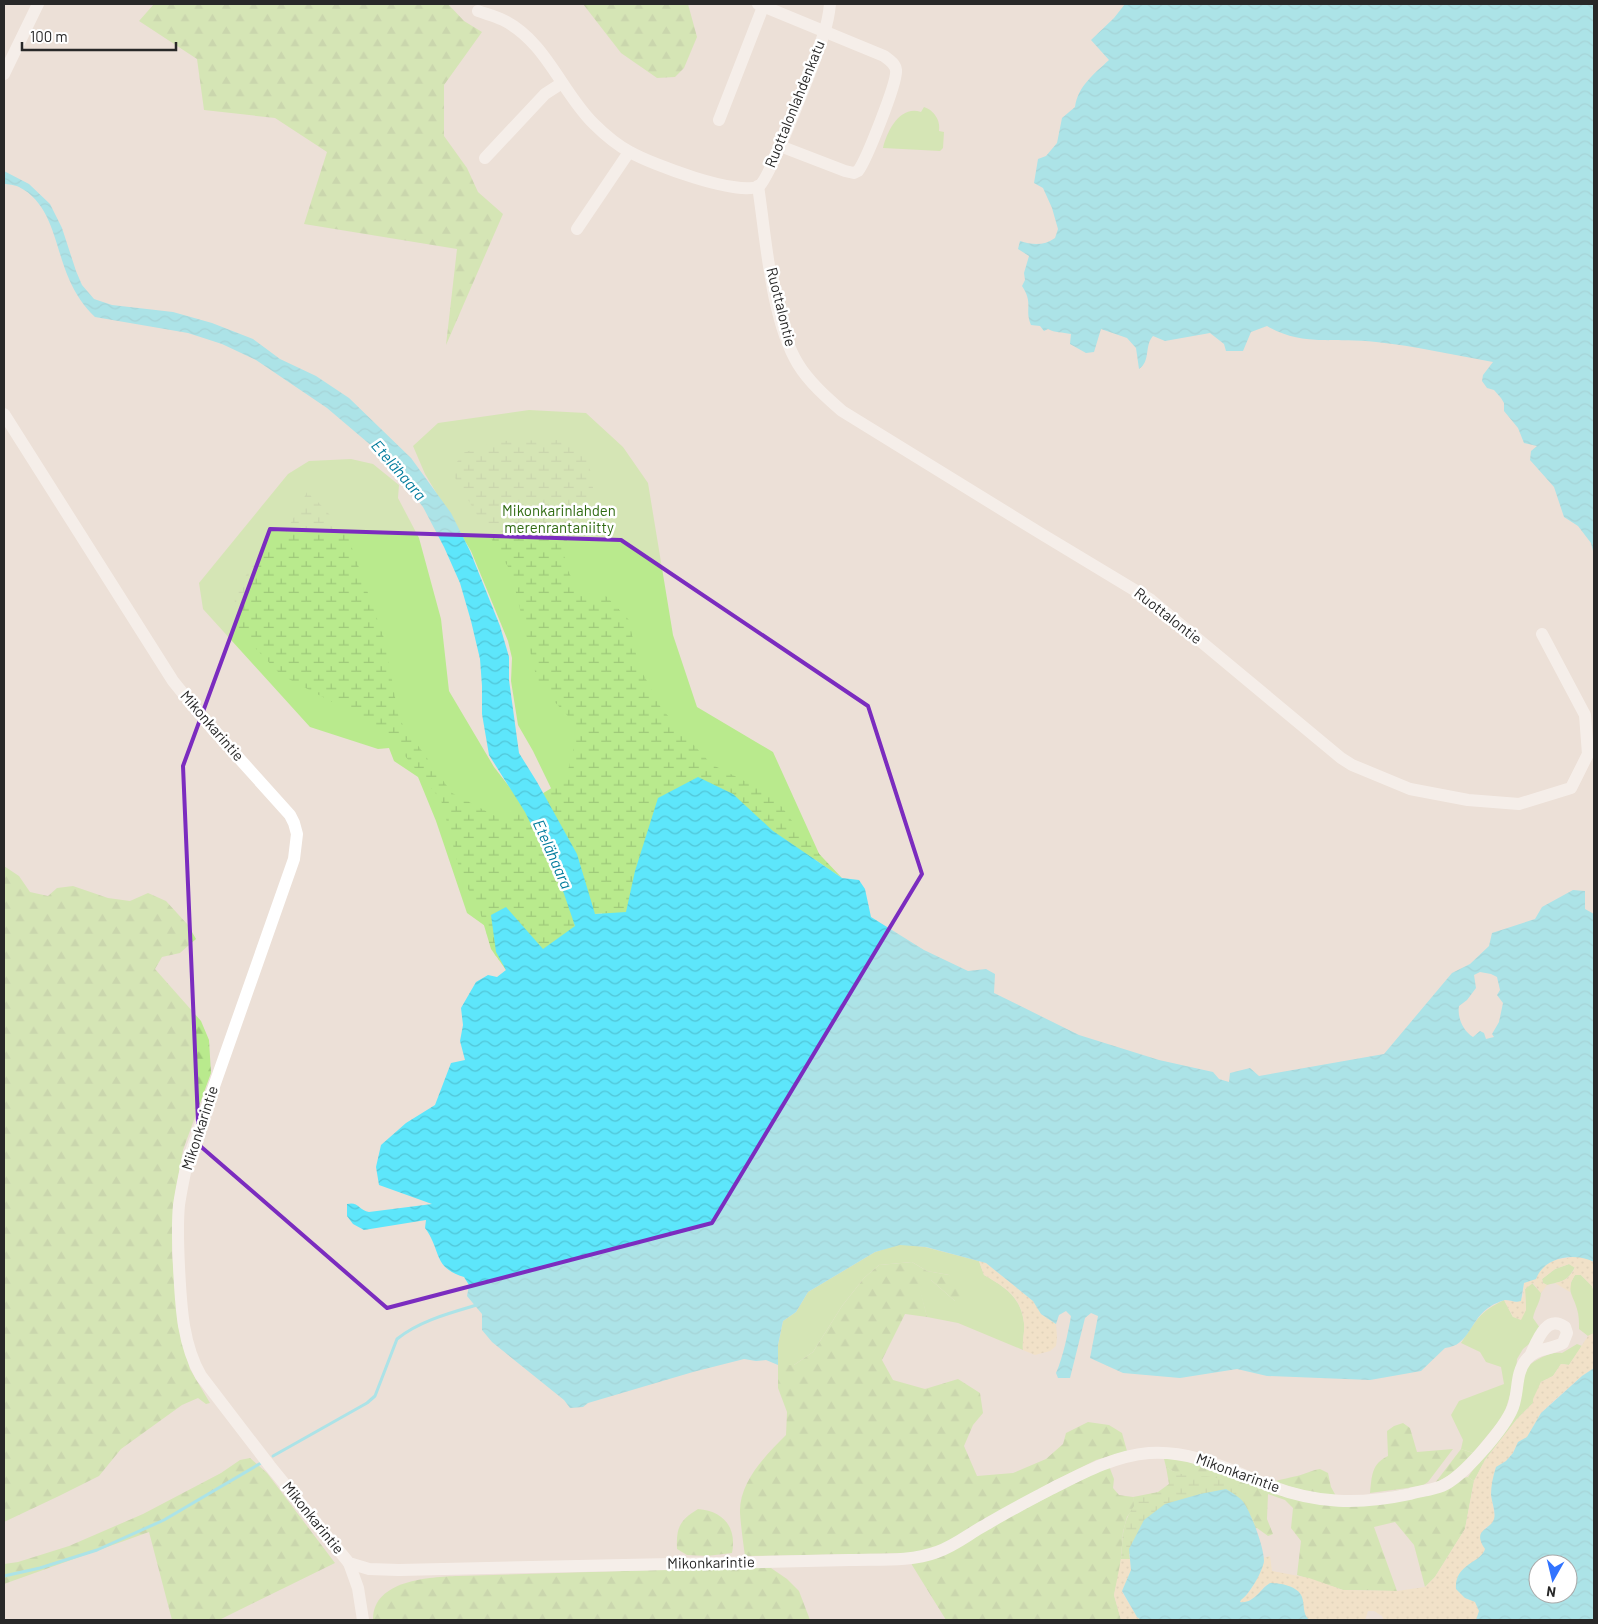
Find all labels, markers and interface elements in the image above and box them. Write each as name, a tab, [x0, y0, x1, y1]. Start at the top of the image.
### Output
scale bar	[22, 20, 176, 52]
text: 100 m	[30, 27, 68, 45]
street label: Ruottalonlahdenkatu	[760, 37, 828, 170]
street label: Ruottalontie	[763, 265, 800, 348]
water label: Etelähaara	[368, 436, 431, 504]
park label: Mikonkarinlahden merenrantaniitty	[502, 501, 616, 536]
street label: Ruottalontie	[1131, 583, 1206, 647]
street label: Mikonkarintie	[177, 686, 248, 764]
water label: Etelähaara	[530, 816, 577, 891]
street label: Mikonkarintie	[177, 1083, 221, 1172]
street label: Mikonkarintie	[1194, 1449, 1283, 1496]
street label: Mikonkarintie	[279, 1478, 348, 1557]
street label: Mikonkarintie	[667, 1552, 755, 1572]
north arrow	[1528, 1554, 1578, 1604]
text: N	[1545, 1583, 1557, 1601]

